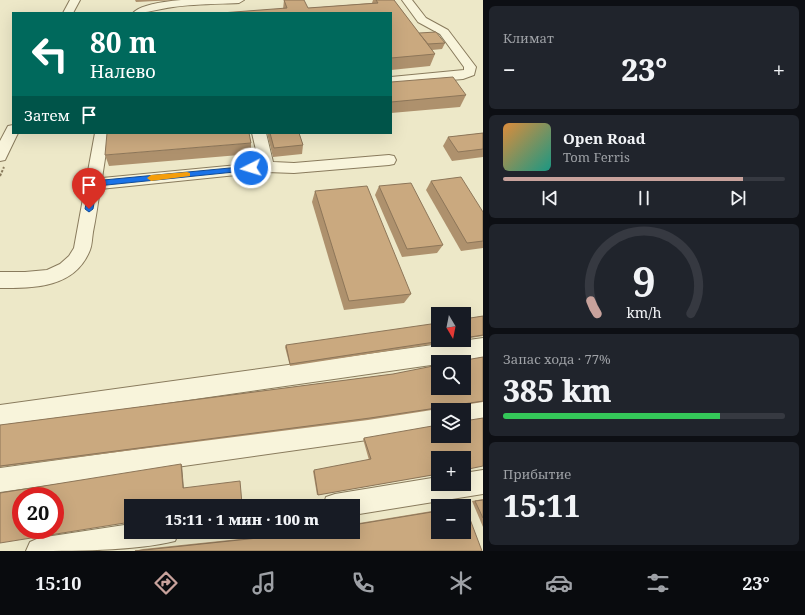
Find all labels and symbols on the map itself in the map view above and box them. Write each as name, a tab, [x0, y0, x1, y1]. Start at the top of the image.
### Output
position arrow	[230, 147, 272, 189]
pin	[72, 168, 106, 209]
north arrow	[431, 307, 471, 347]
speed limit sign: 20	[12, 487, 64, 539]

